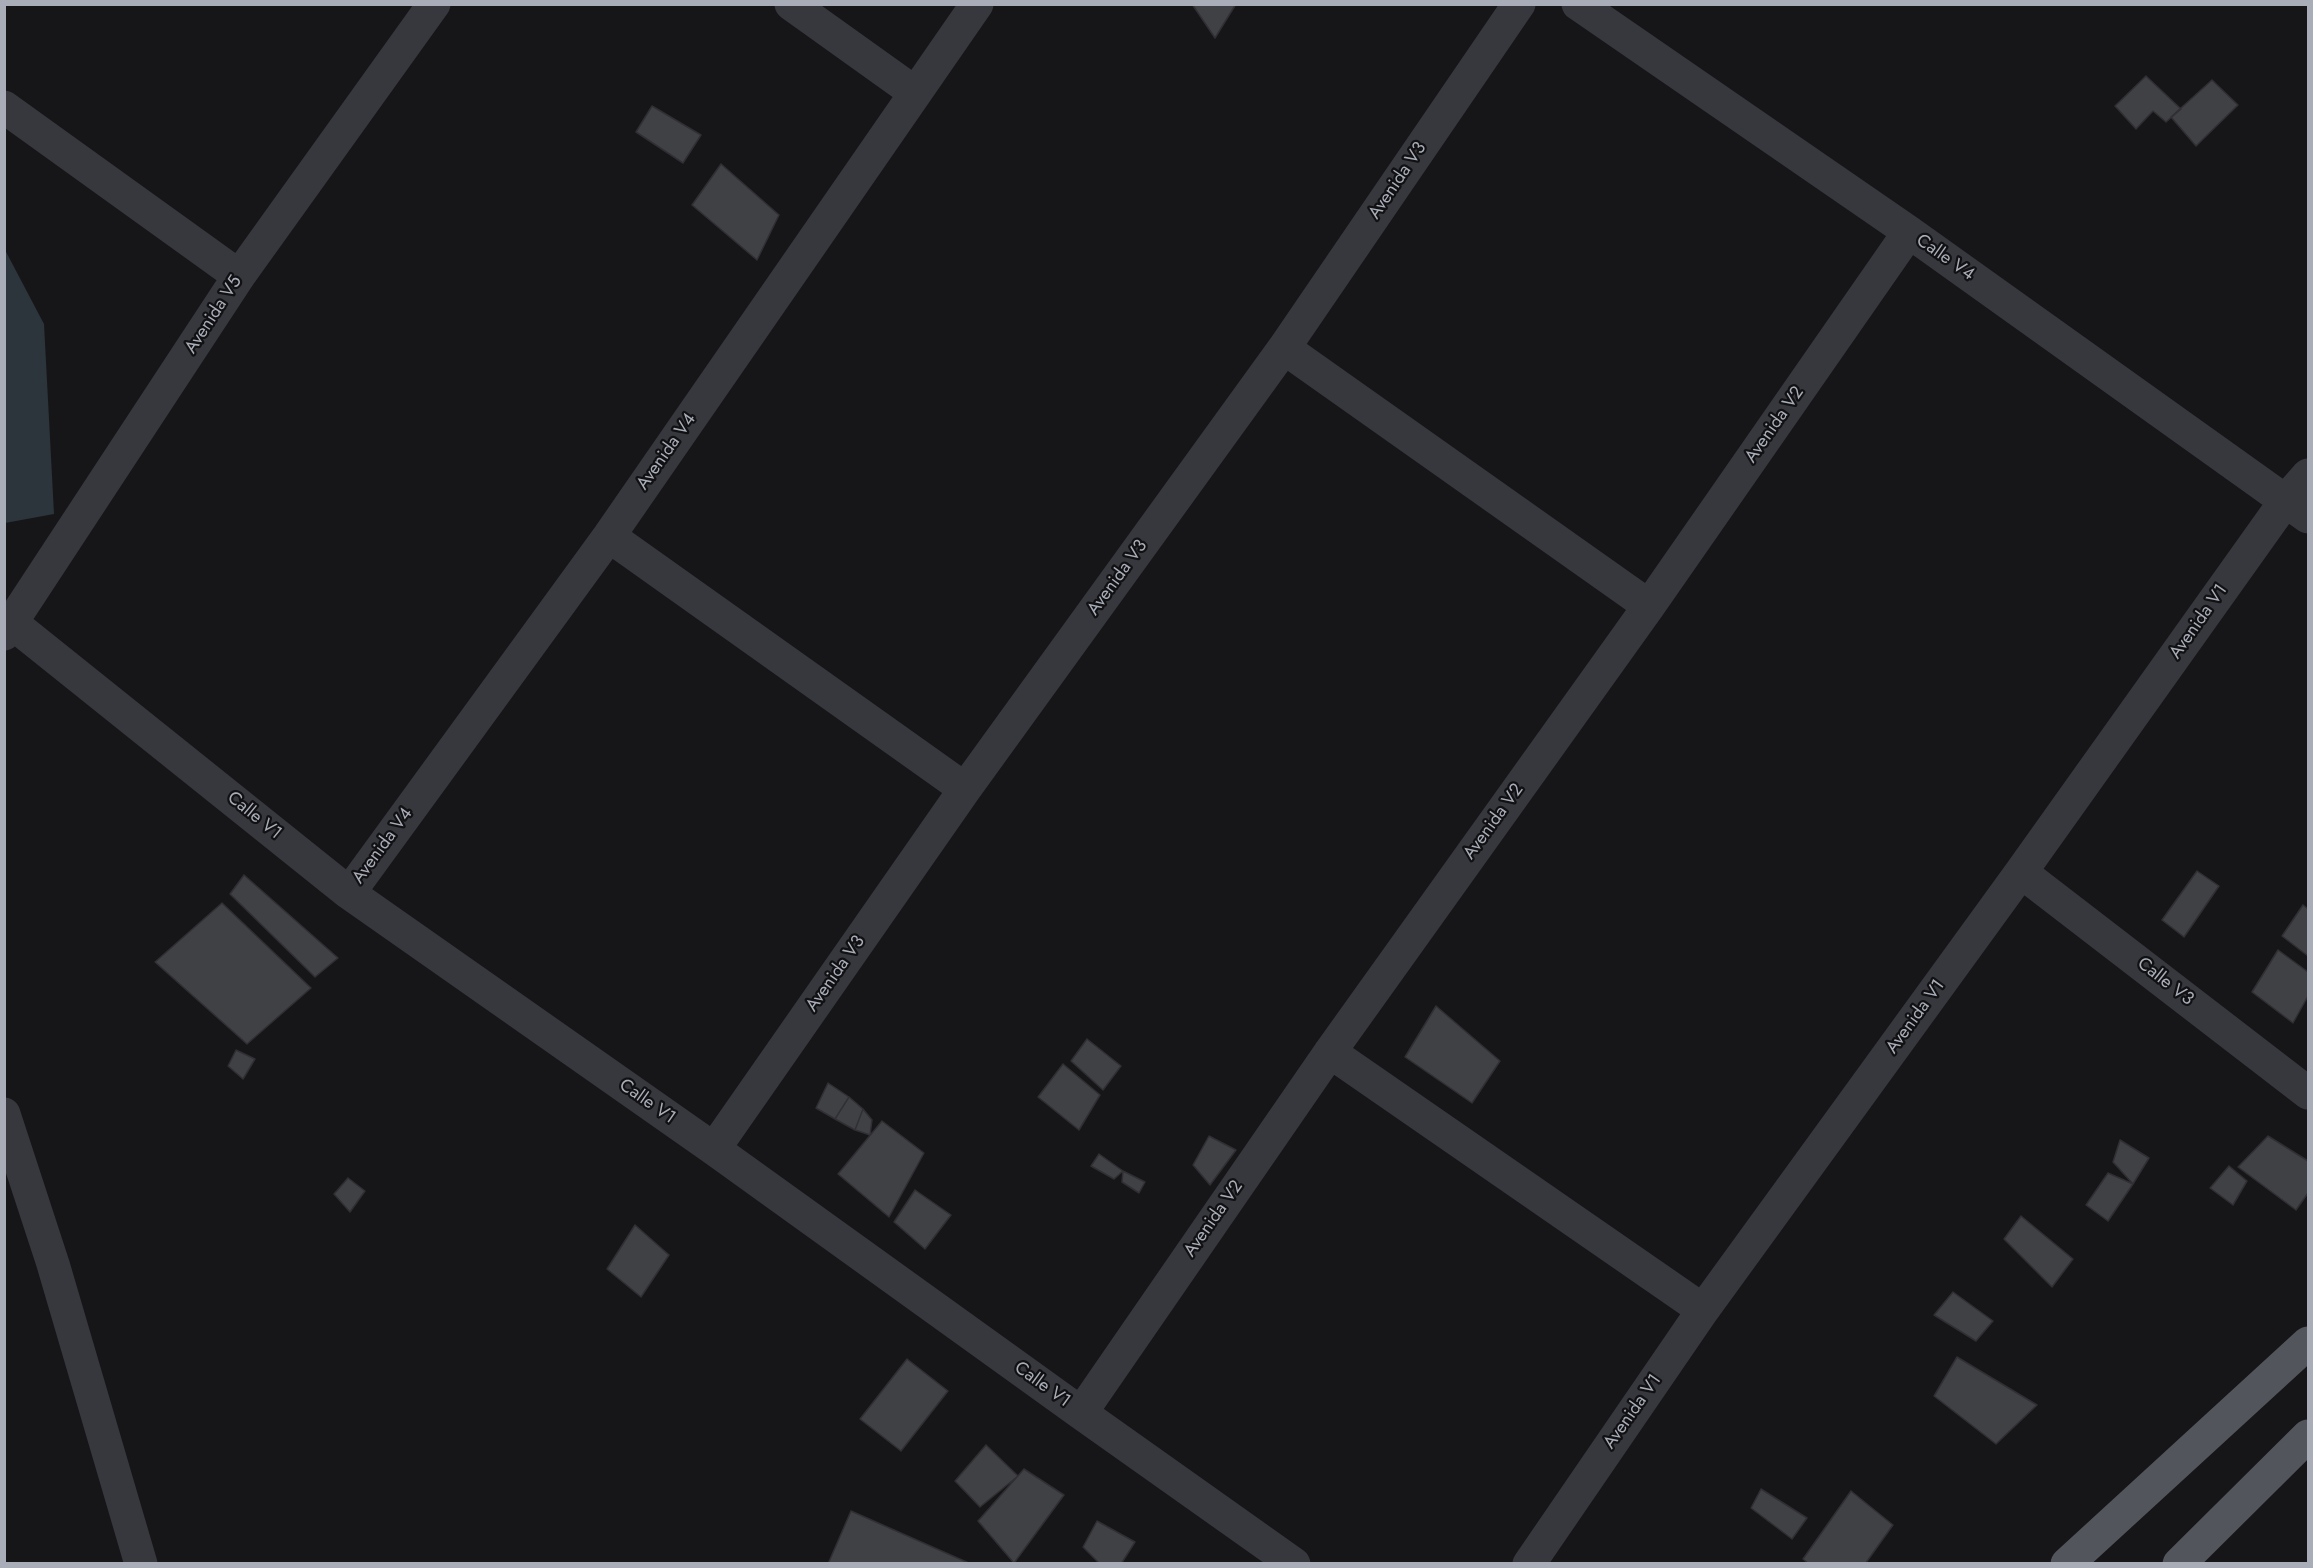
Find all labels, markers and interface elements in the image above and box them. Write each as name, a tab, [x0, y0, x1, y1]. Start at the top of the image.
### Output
street label: Avenida V3	[1364, 138, 1432, 224]
street label: Calle V4	[1912, 230, 1978, 286]
street label: Avenida V5	[181, 272, 247, 358]
street label: Avenida V2	[1741, 383, 1809, 467]
street label: Avenida V4	[633, 409, 701, 495]
street label: Avenida V3	[1083, 536, 1153, 620]
street label: Avenida V1	[2165, 580, 2233, 664]
street label: Avenida V2	[1459, 780, 1529, 864]
street label: Calle V1	[222, 787, 286, 845]
street label: Avenida V4	[348, 804, 418, 888]
street label: Avenida V3	[802, 932, 870, 1016]
street label: Calle V3	[2132, 953, 2198, 1011]
street label: Avenida V1	[1882, 976, 1950, 1058]
street label: Calle V1	[615, 1075, 679, 1129]
street label: Avenida V2	[1180, 1177, 1248, 1261]
street label: Calle V1	[1010, 1357, 1074, 1413]
street label: Avenida V1	[1599, 1370, 1667, 1454]

